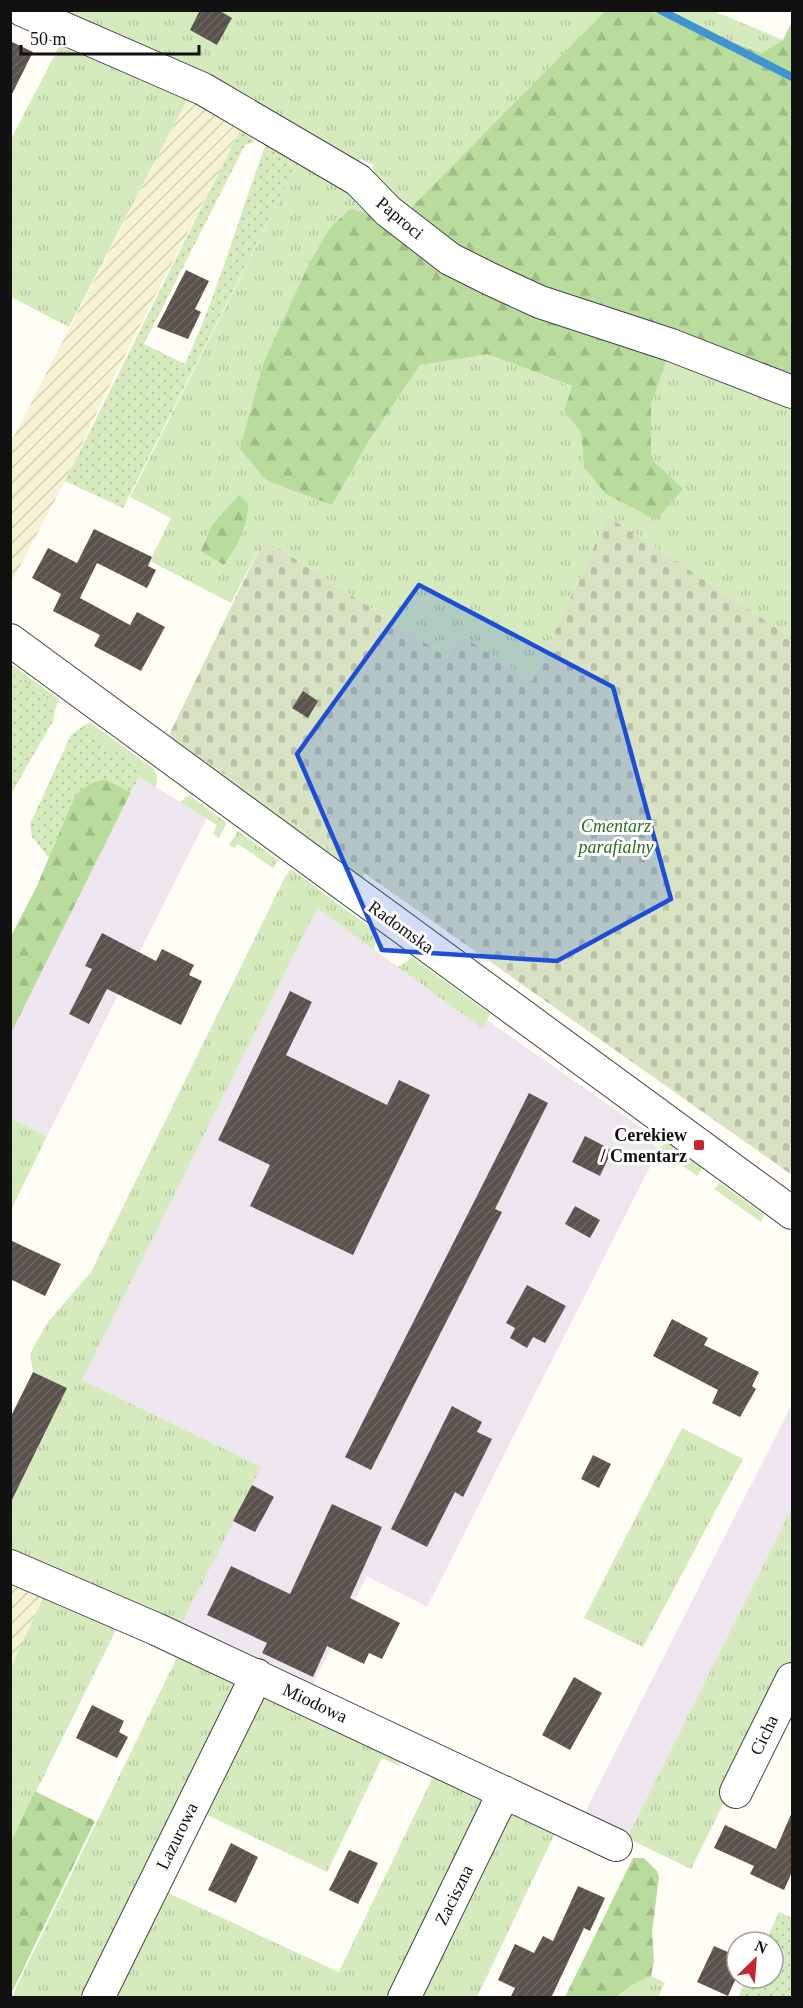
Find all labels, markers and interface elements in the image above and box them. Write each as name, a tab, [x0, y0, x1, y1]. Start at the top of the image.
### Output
scale bar	[21, 18, 200, 56]
text: 50 m	[30, 29, 67, 49]
street label: Paproci	[373, 193, 427, 243]
park label: Cmentarz parafialny	[577, 816, 654, 857]
street label: Radomska	[364, 897, 438, 957]
place label: Cerekiew / Cmentarz	[600, 1125, 687, 1166]
marker: Cerekiew / Cmentarz	[692, 1138, 706, 1152]
street label: Miodowa	[280, 1679, 350, 1727]
street label: Cicha	[746, 1712, 782, 1758]
street label: Lazurowa	[152, 1799, 202, 1873]
street label: Zaciszna	[431, 1862, 477, 1928]
north arrow	[725, 1930, 785, 1990]
text: N	[752, 1937, 770, 1957]

